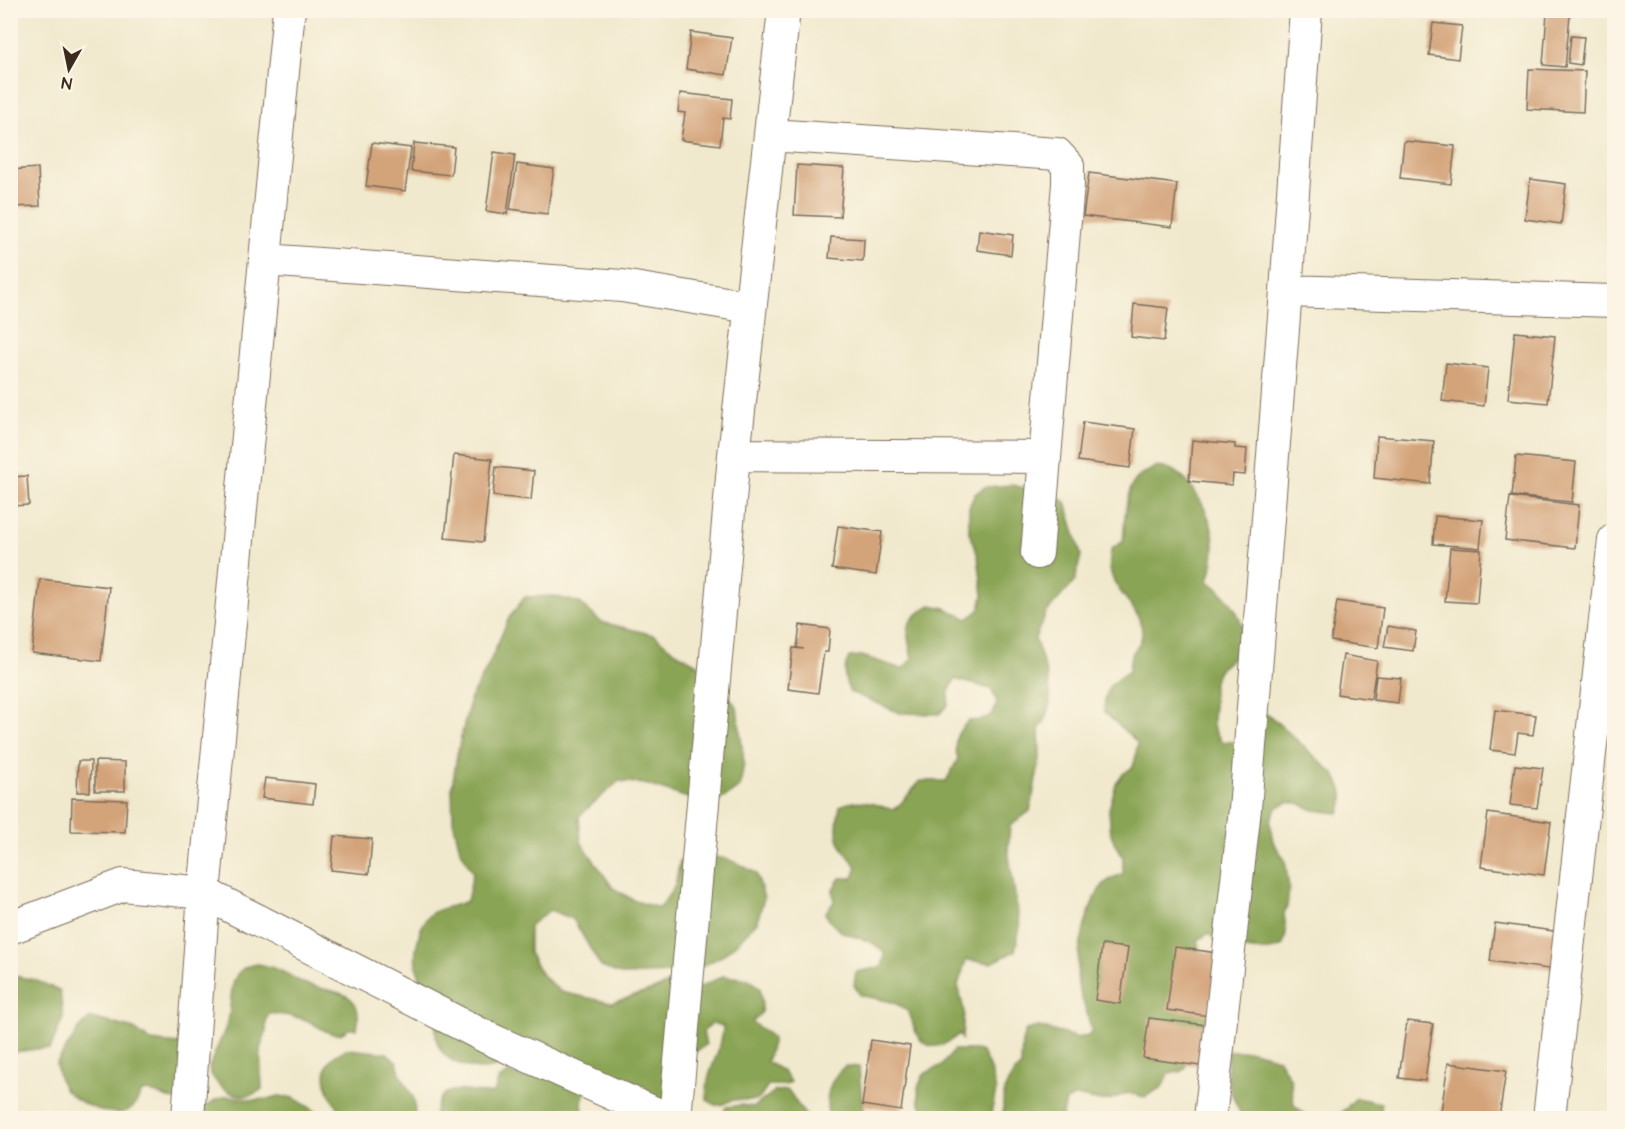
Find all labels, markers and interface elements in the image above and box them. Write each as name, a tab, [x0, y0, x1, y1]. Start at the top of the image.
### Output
north arrow	[39, 39, 99, 99]
text: N	[60, 71, 73, 94]

